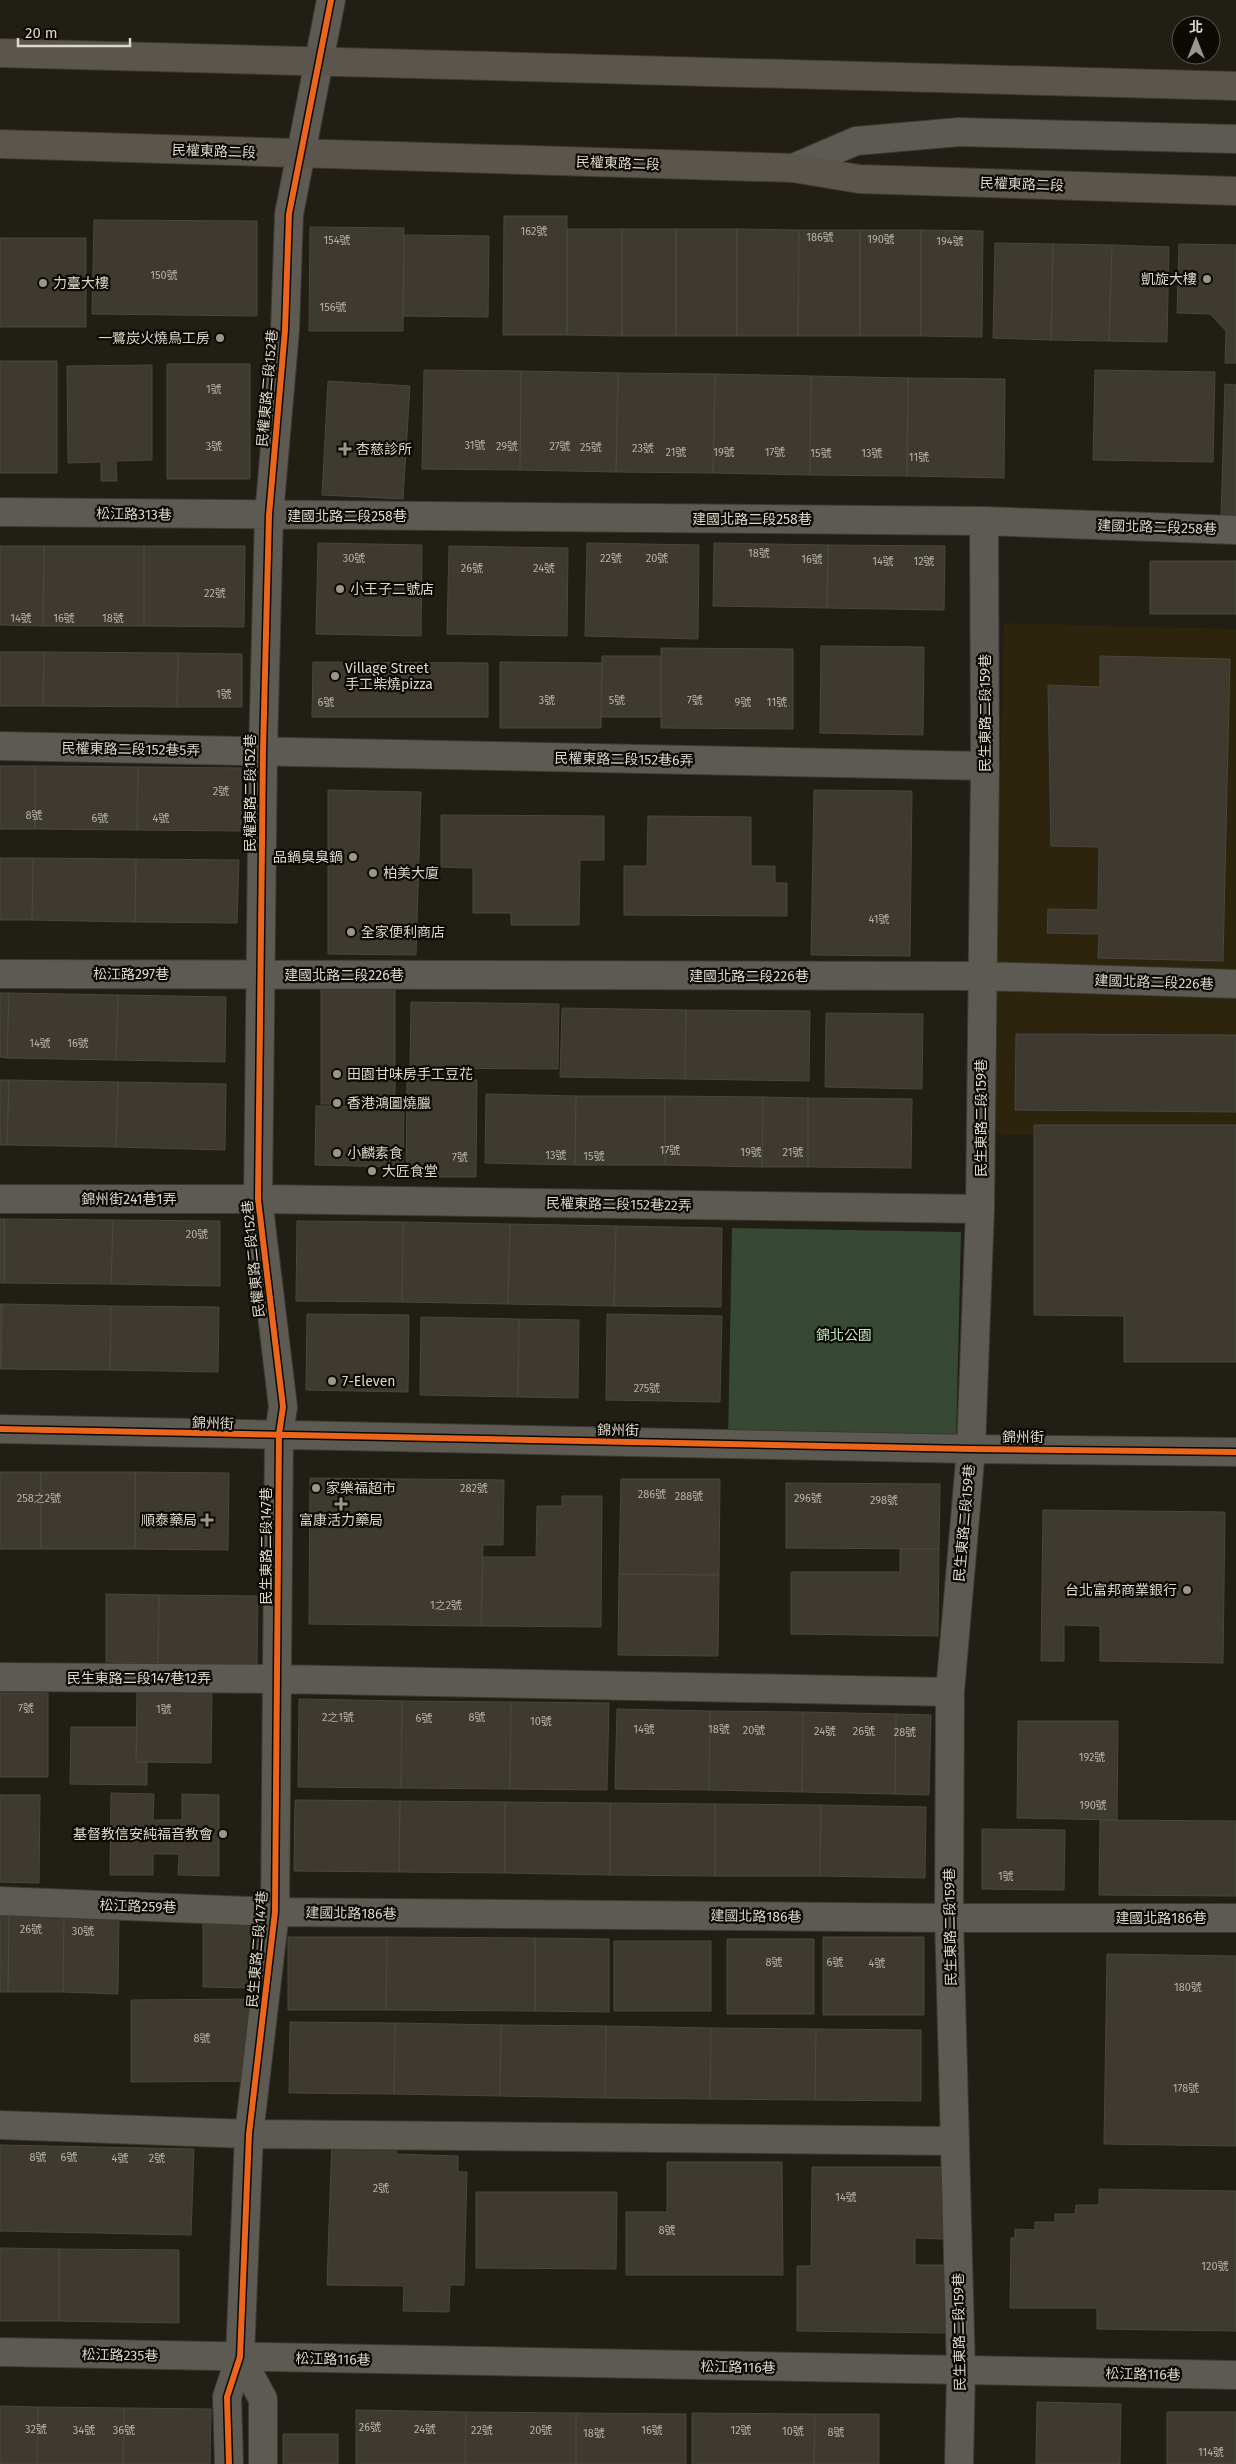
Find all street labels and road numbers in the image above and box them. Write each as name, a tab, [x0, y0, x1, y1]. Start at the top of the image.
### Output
street label: 民權東路二段	[172, 142, 256, 161]
street label: 民權東路二段	[576, 154, 660, 173]
street label: 民權東路二段	[980, 175, 1064, 194]
street label: 民權東路二段152巷	[254, 329, 281, 447]
street label: 松江路313巷	[96, 505, 172, 524]
street label: 建國北路二段258巷	[287, 508, 407, 525]
street label: 建國北路二段258巷	[692, 511, 812, 528]
street label: 建國北路二段258巷	[1097, 517, 1217, 538]
street label: 民生東路二段159巷	[977, 654, 994, 772]
street label: 民權東路二段152巷	[242, 734, 259, 852]
street label: 民權東路二段152巷5弄	[61, 740, 201, 759]
street label: 民權東路二段152巷6弄	[554, 750, 694, 769]
street label: 松江路297巷	[93, 966, 169, 983]
street label: 建國北路二段226巷	[284, 967, 404, 984]
street label: 建國北路二段226巷	[689, 968, 809, 985]
street label: 建國北路二段226巷	[1094, 972, 1214, 993]
street label: 民生東路二段159巷	[973, 1059, 990, 1177]
street label: 錦州街241巷1弄	[81, 1191, 177, 1208]
street label: 民權東路二段152巷22弄	[546, 1195, 692, 1214]
street label: 民權東路二段152巷	[239, 1199, 268, 1318]
street label: 錦州街	[192, 1414, 234, 1433]
street label: 錦州街	[597, 1422, 639, 1439]
street label: 錦州街	[1002, 1429, 1044, 1446]
street label: 民生東路二段159巷	[951, 1463, 978, 1583]
street label: 民生東路二段147巷	[258, 1487, 275, 1605]
street label: 民生東路二段147巷12弄	[67, 1670, 211, 1687]
street label: 民生東路二段159巷	[941, 1868, 960, 1986]
street label: 民生東路二段147巷	[244, 1890, 271, 2008]
street label: 松江路259巷	[99, 1897, 177, 1916]
street label: 建國北路186巷	[305, 1904, 397, 1923]
street label: 建國北路186巷	[710, 1907, 802, 1926]
street label: 建國北路186巷	[1115, 1910, 1207, 1927]
street label: 民生東路二段159巷	[950, 2273, 969, 2391]
street label: 松江路235巷	[81, 2346, 159, 2365]
street label: 松江路116巷	[295, 2350, 371, 2369]
street label: 松江路116巷	[700, 2358, 776, 2377]
street label: 松江路116巷	[1105, 2365, 1181, 2384]

